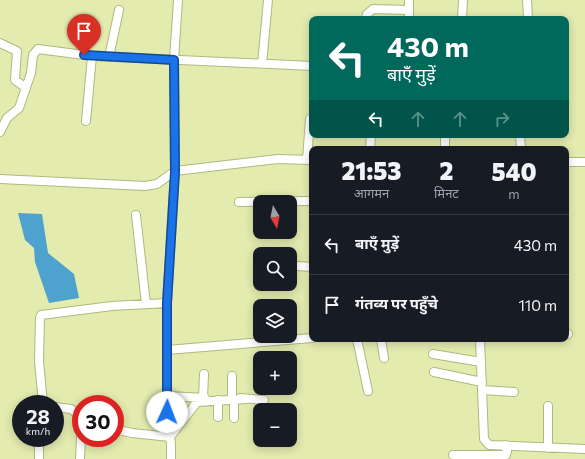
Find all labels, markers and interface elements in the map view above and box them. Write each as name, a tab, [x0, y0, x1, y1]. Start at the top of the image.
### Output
pin	[67, 14, 101, 55]
icon: arrive	[73, 20, 95, 42]
text: 430 m	[387, 29, 469, 63]
icon: left	[321, 32, 373, 84]
text: बाएँ मुड़ें	[387, 63, 436, 85]
icon: left	[365, 108, 387, 130]
icon: ahead	[407, 108, 429, 130]
icon: ahead	[449, 108, 471, 130]
icon: right	[491, 108, 513, 130]
text: 21:53	[341, 156, 402, 185]
text: 2	[440, 156, 453, 185]
text: 540	[491, 157, 537, 186]
text: आगमन	[354, 185, 389, 201]
text: मिनट	[434, 185, 459, 201]
text: m	[508, 186, 520, 202]
north arrow	[253, 195, 297, 239]
map controls	[253, 195, 297, 447]
icon: left	[321, 234, 343, 256]
text: बाएँ मुड़ें	[355, 234, 399, 252]
text: 430 m	[514, 236, 557, 254]
button: search	[253, 247, 297, 291]
icon: arrive	[321, 294, 343, 316]
text: गंतव्य पर पहुँचे	[355, 294, 438, 312]
text: 110 m	[518, 296, 557, 314]
button: layers	[253, 299, 297, 343]
button: +	[253, 351, 297, 395]
position arrow	[146, 391, 188, 433]
speed limit sign: 30	[72, 395, 124, 447]
button: −	[253, 403, 297, 447]
text: 28	[26, 404, 50, 428]
text: km/h	[26, 425, 50, 437]

